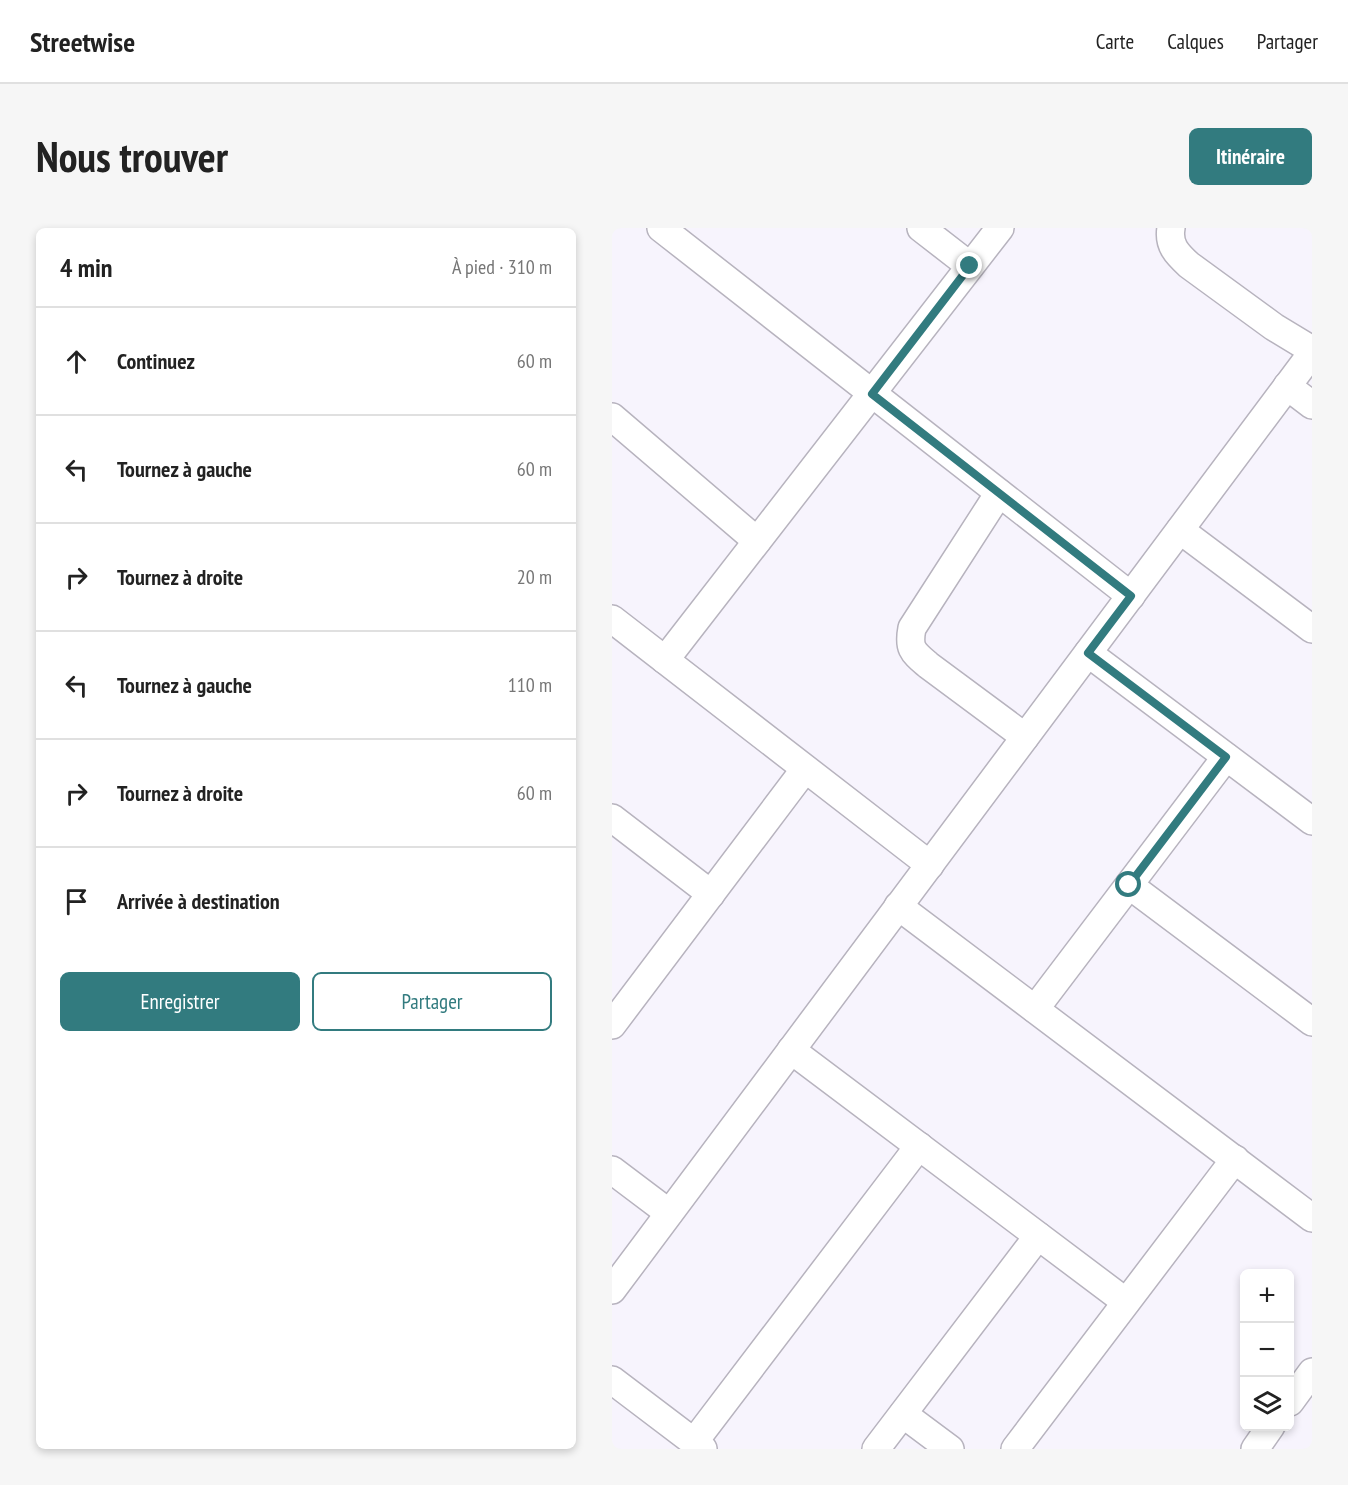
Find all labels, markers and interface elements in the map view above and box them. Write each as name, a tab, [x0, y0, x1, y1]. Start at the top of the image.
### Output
text: Streetwise	[30, 23, 135, 60]
text: Carte	[1096, 28, 1134, 55]
text: Calques	[1167, 28, 1224, 55]
text: Partager	[1257, 28, 1318, 55]
button: Itinéraire	[1189, 128, 1312, 185]
text: Nous trouver	[36, 129, 228, 184]
text: 4 min	[60, 251, 113, 284]
route end	[956, 252, 982, 278]
text: À pied · 310 m	[452, 254, 552, 280]
icon: ahead	[60, 345, 93, 378]
text: Continuez	[117, 347, 195, 375]
text: 60 m	[517, 348, 552, 374]
icon: left	[60, 453, 93, 486]
text: Tournez à gauche	[117, 455, 252, 483]
text: 60 m	[517, 456, 552, 482]
icon: right	[60, 561, 93, 594]
text: Tournez à droite	[117, 563, 243, 591]
text: 20 m	[517, 564, 552, 590]
icon: left	[60, 669, 93, 702]
text: Tournez à gauche	[117, 671, 252, 699]
text: 110 m	[508, 672, 552, 698]
icon: right	[60, 777, 93, 810]
text: Tournez à droite	[117, 779, 243, 807]
text: 60 m	[517, 780, 552, 806]
route start	[1115, 871, 1141, 897]
icon: arrive	[60, 885, 93, 918]
text: Arrivée à destination	[117, 887, 280, 915]
button: Enregistrer	[60, 972, 300, 1031]
button: Partager	[312, 972, 552, 1031]
map controls	[1240, 1269, 1294, 1431]
button: +	[1240, 1269, 1294, 1323]
button: −	[1240, 1323, 1294, 1377]
button: layers	[1240, 1377, 1294, 1431]

